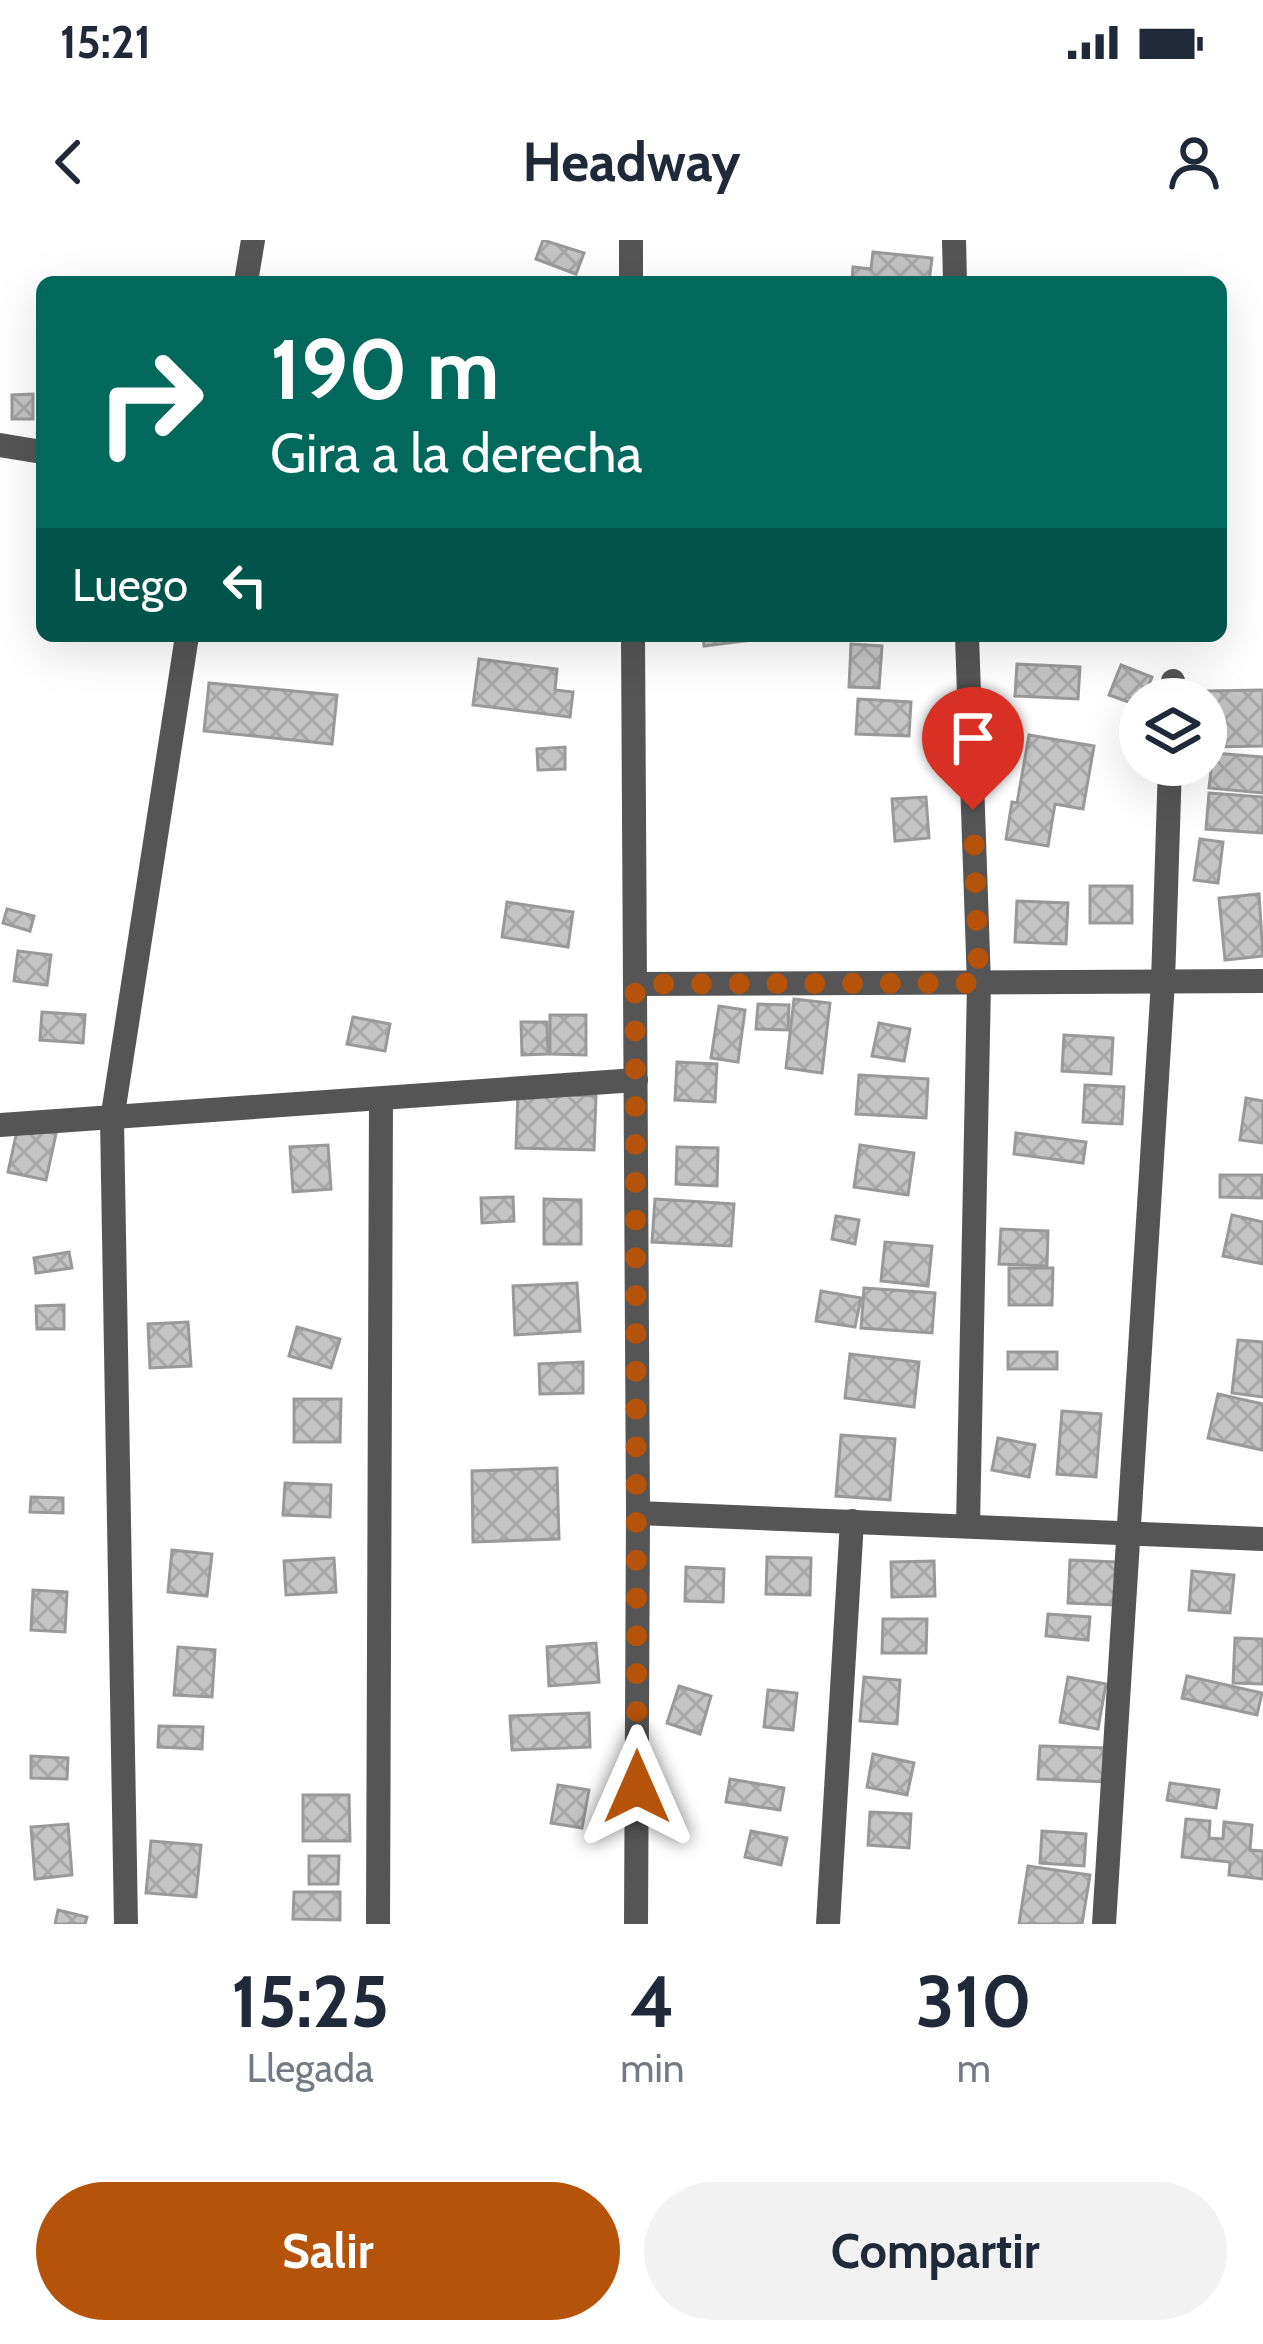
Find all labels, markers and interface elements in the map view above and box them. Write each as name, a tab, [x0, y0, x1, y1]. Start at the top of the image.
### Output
text: 15:21	[60, 15, 151, 69]
icon: back	[36, 129, 102, 195]
text: Headway	[523, 129, 740, 195]
icon: person	[1161, 129, 1227, 195]
text: 190 m	[270, 318, 499, 420]
icon: right	[72, 324, 228, 480]
text: Gira a la derecha	[270, 420, 642, 486]
icon: left	[212, 552, 278, 618]
text: Luego	[72, 558, 188, 612]
map controls	[1119, 678, 1227, 786]
button: layers	[1119, 678, 1227, 786]
pin	[922, 687, 1024, 810]
icon: arrive	[940, 705, 1006, 771]
position arrow	[574, 1724, 700, 1850]
text: 15:25	[231, 1958, 389, 2045]
text: 4	[630, 1958, 675, 2045]
text: 310	[916, 1958, 1032, 2045]
text: Llegada	[247, 2044, 374, 2092]
text: min	[620, 2044, 685, 2092]
text: m	[957, 2044, 991, 2092]
button: Salir	[36, 2182, 620, 2320]
button: Compartir	[644, 2182, 1227, 2320]

